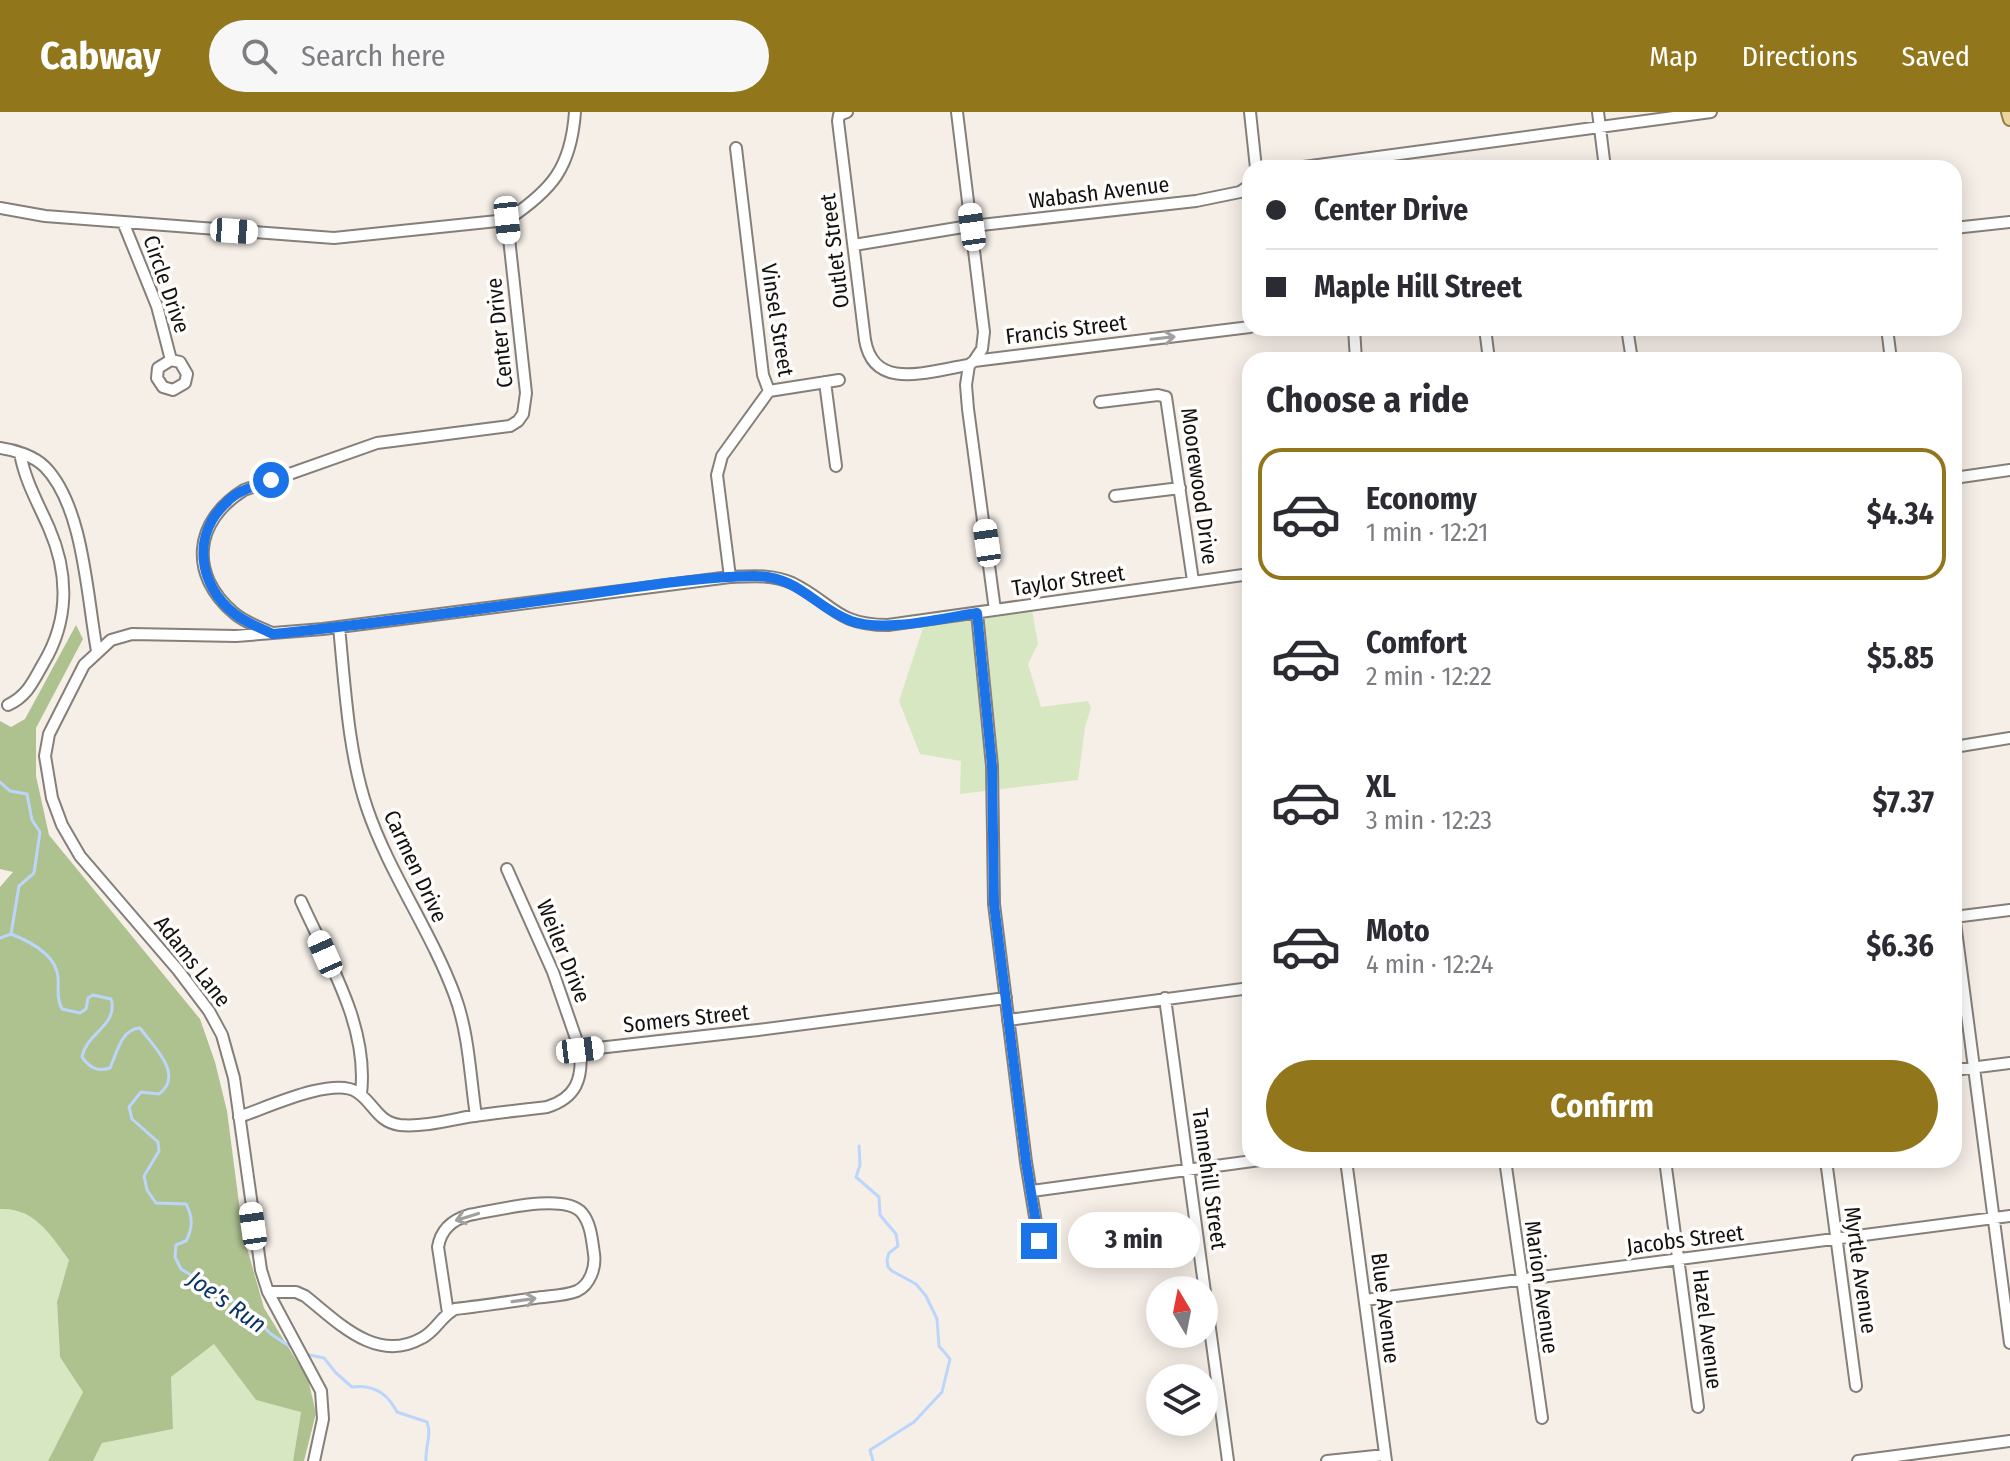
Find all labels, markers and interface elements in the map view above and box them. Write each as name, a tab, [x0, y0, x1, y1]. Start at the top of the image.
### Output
search box	[209, 20, 769, 92]
text: Cabway	[40, 33, 161, 79]
icon: search	[237, 34, 281, 78]
text: Search here	[301, 38, 446, 74]
text: Map	[1649, 40, 1698, 73]
text: Directions	[1742, 40, 1858, 73]
text: Saved	[1902, 40, 1970, 73]
street label: Wabash Avenue	[1027, 171, 1171, 214]
street label: Outlet Street	[814, 191, 855, 310]
text: Center Drive	[1314, 192, 1468, 228]
car	[493, 195, 521, 245]
car	[957, 202, 987, 252]
car	[209, 217, 259, 245]
street label: Circle Drive	[137, 232, 196, 337]
street label: Vinsel Street	[755, 262, 800, 379]
text: Maple Hill Street	[1314, 269, 1522, 305]
street label: Center Drive	[480, 277, 519, 389]
street label: Francis Street	[1004, 309, 1129, 350]
one-way arrow	[1150, 330, 1175, 345]
text: Choose a ride	[1266, 378, 1469, 422]
street label: Moorewood Drive	[1175, 406, 1224, 566]
route start	[253, 462, 289, 498]
icon: car	[1270, 478, 1342, 550]
text: Economy	[1366, 481, 1477, 517]
text: $4.34	[1867, 496, 1934, 532]
text: 1 min · 12:21	[1366, 517, 1488, 548]
car	[972, 518, 1002, 568]
street label: Taylor Street	[1010, 559, 1127, 602]
icon: car	[1270, 622, 1342, 694]
text: Comfort	[1366, 625, 1467, 661]
text: $5.85	[1867, 640, 1934, 676]
text: 2 min · 12:22	[1366, 661, 1492, 692]
icon: car	[1270, 766, 1342, 838]
text: XL	[1366, 769, 1396, 805]
text: $7.37	[1873, 784, 1934, 820]
text: 3 min · 12:23	[1366, 805, 1492, 836]
street label: Carmen Drive	[378, 806, 453, 927]
street label: Weiler Drive	[531, 896, 596, 1007]
street label: Adams Lane	[149, 910, 237, 1012]
icon: car	[1270, 910, 1342, 982]
text: Moto	[1366, 913, 1430, 949]
car	[304, 927, 346, 981]
text: $6.36	[1866, 928, 1934, 964]
text: 4 min · 12:24	[1366, 949, 1493, 980]
street label: Somers Street	[622, 998, 751, 1039]
car	[555, 1035, 605, 1065]
button: Confirm	[1266, 1060, 1938, 1152]
street label: Tannehill Street	[1186, 1107, 1233, 1252]
car	[238, 1201, 268, 1251]
street label: Myrtle Avenue	[1838, 1205, 1883, 1335]
one-way arrow	[455, 1211, 480, 1225]
callout: 3 min	[1067, 1213, 1199, 1269]
street label: Marion Avenue	[1519, 1219, 1564, 1355]
street label: Jacobs Street	[1625, 1219, 1746, 1260]
route end	[1021, 1223, 1057, 1259]
text: 3 min	[1105, 1224, 1163, 1255]
street label: Blue Avenue	[1365, 1251, 1406, 1365]
water label: Joe's Run	[181, 1264, 271, 1339]
street label: Hazel Avenue	[1687, 1268, 1728, 1391]
north arrow	[1146, 1276, 1218, 1348]
map controls	[1146, 1276, 1218, 1436]
one-way arrow	[511, 1292, 537, 1307]
button: layers	[1146, 1364, 1218, 1436]

